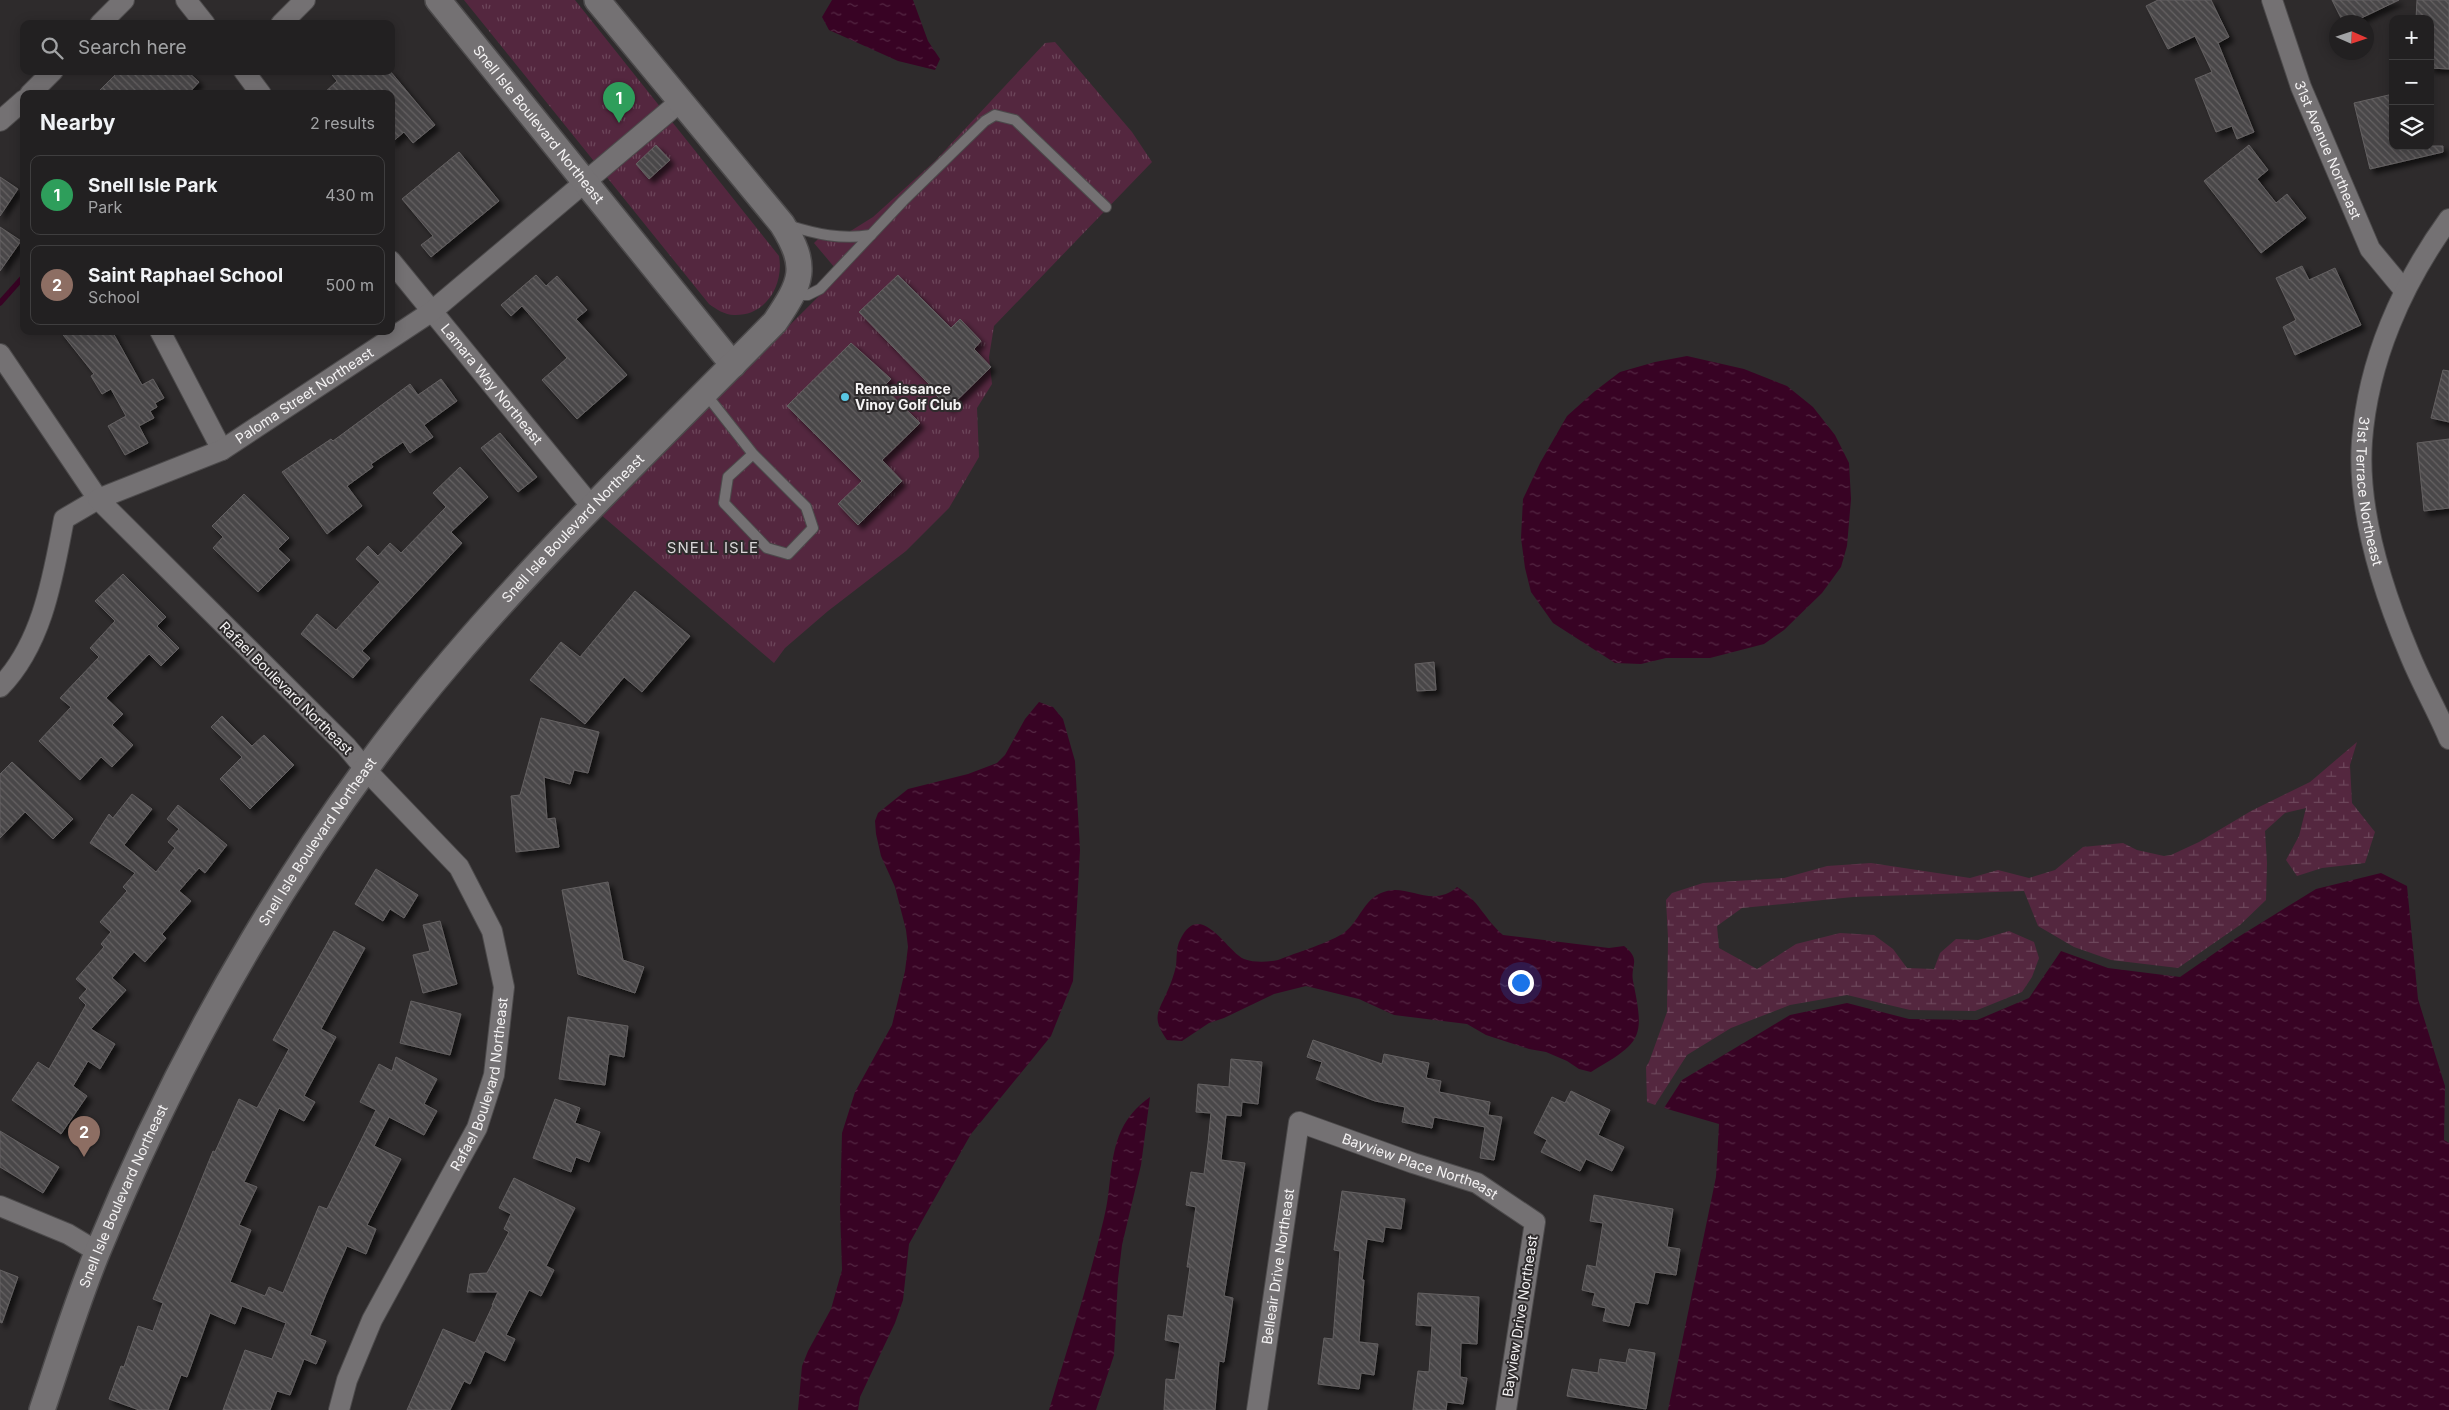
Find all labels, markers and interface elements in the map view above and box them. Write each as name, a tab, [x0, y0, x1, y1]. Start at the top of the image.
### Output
north arrow	[2329, 15, 2374, 60]
map controls	[2389, 15, 2434, 150]
button: +	[2389, 15, 2434, 60]
search box	[20, 20, 395, 75]
icon: search	[38, 34, 66, 62]
text: Search here	[78, 36, 187, 59]
street label: Snell Isle Boulevard Northeast	[470, 42, 608, 207]
button: −	[2389, 60, 2434, 105]
street label: 31st Avenue Northeast	[2291, 78, 2365, 222]
pin: 1	[603, 82, 635, 123]
button: layers	[2389, 105, 2434, 150]
text: Nearby	[40, 110, 115, 135]
text: 2 results	[310, 113, 375, 133]
text: Snell Isle Park	[88, 174, 217, 197]
text: 1	[54, 185, 60, 205]
text: 430 m	[325, 185, 374, 205]
text: Park	[88, 197, 122, 217]
text: Saint Raphael School	[88, 264, 283, 287]
text: 2	[52, 275, 62, 295]
text: 500 m	[326, 275, 374, 295]
text: School	[88, 287, 140, 307]
street label: Lamara Way Northeast	[438, 320, 547, 448]
street label: Paloma Street Northeast	[232, 343, 377, 447]
place label: Rennaissance Vinoy Golf Club	[855, 380, 962, 413]
marker: Rennaissance Vinoy Golf Club	[839, 391, 851, 403]
street label: 31st Terrace Northeast	[2353, 415, 2387, 568]
street label: Snell Isle Boulevard Northeast	[498, 450, 647, 606]
district label: SNELL ISLE	[667, 538, 759, 557]
street label: Rafael Boulevard Northeast	[216, 618, 357, 758]
street label: Snell Isle Boulevard Northeast	[255, 754, 380, 928]
your location	[1508, 970, 1534, 996]
street label: Rafael Boulevard Northeast	[446, 996, 511, 1173]
street label: Snell Isle Boulevard Northeast	[75, 1101, 171, 1290]
pin: 2	[68, 1116, 100, 1157]
street label: Bayview Place Northeast	[1340, 1129, 1502, 1203]
street label: Belleair Drive Northeast	[1258, 1187, 1297, 1345]
street label: Bayview Drive Northeast	[1498, 1234, 1541, 1398]

